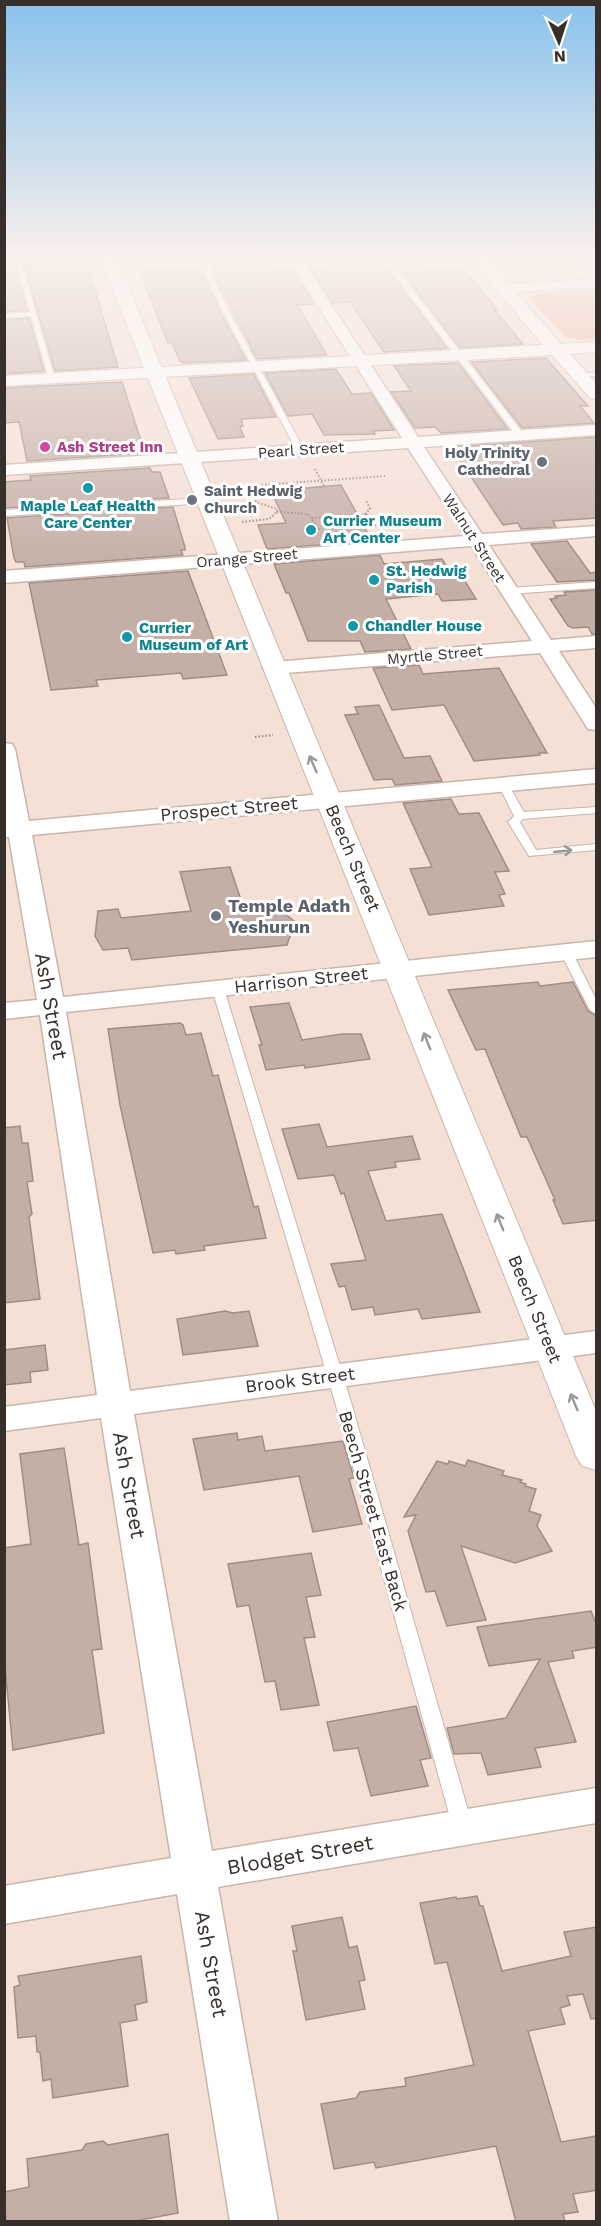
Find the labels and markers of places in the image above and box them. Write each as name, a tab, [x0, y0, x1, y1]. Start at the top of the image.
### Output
place label: Ash Street Inn	[57, 438, 163, 456]
marker: Ash Street Inn	[38, 440, 52, 454]
place label: Holy Trinity Cathedral	[445, 444, 531, 479]
marker: Holy Trinity Cathedral	[535, 455, 549, 469]
marker: Maple Leaf Health Care Center	[81, 481, 95, 495]
place label: Saint Hedwig Church	[204, 482, 303, 517]
marker: Saint Hedwig Church	[185, 493, 199, 507]
place label: Maple Leaf Health Care Center	[20, 497, 156, 532]
place label: Currier Museum Art Center	[323, 512, 442, 547]
marker: Currier Museum Art Center	[304, 523, 318, 537]
place label: St. Hedwig Parish	[386, 562, 467, 597]
marker: St. Hedwig Parish	[367, 573, 381, 587]
place label: Chandler House	[365, 617, 482, 635]
place label: Currier Museum of Art	[139, 619, 249, 654]
marker: Chandler House	[346, 619, 360, 633]
marker: Currier Museum of Art	[120, 630, 134, 644]
place label: Temple Adath Yeshurun	[228, 895, 350, 937]
marker: Temple Adath Yeshurun	[209, 909, 223, 923]

